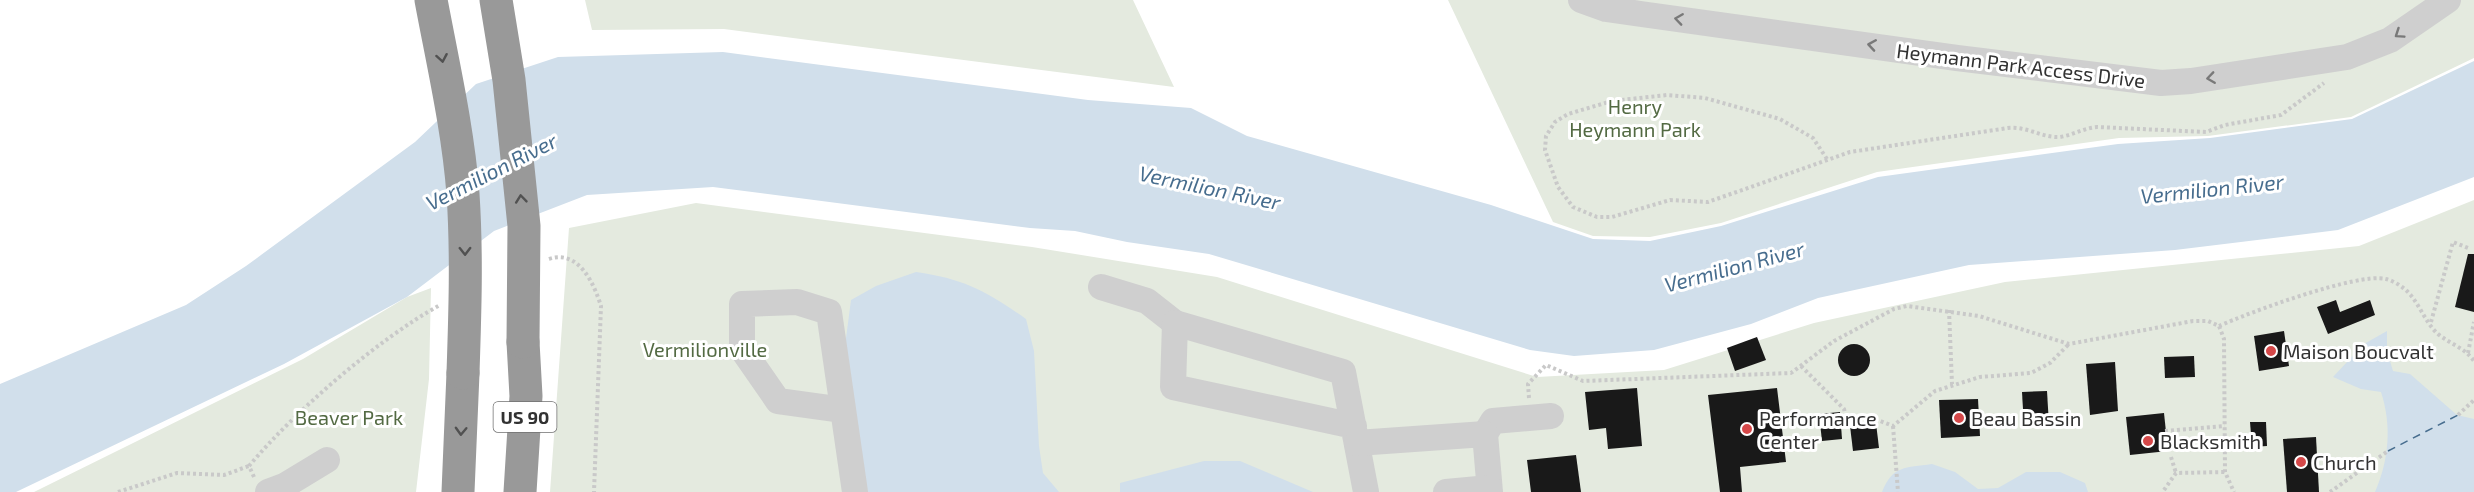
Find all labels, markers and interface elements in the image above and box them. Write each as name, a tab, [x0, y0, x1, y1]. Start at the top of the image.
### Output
one-way arrow	[1674, 13, 1683, 25]
one-way arrow	[2395, 26, 2406, 37]
street label: Heymann Park Access Drive	[1895, 38, 2147, 92]
one-way arrow	[1867, 40, 1876, 52]
one-way arrow	[435, 52, 448, 62]
one-way arrow	[2206, 72, 2216, 84]
park label: Henry Heymann Park	[1569, 94, 1701, 141]
water label: Vermilion River	[421, 127, 561, 215]
water label: Vermilion River	[1137, 160, 1284, 214]
water label: Vermilion River	[2139, 168, 2286, 208]
one-way arrow	[515, 195, 528, 204]
water label: Vermilion River	[1661, 235, 1807, 297]
one-way arrow	[459, 246, 472, 255]
park label: Vermilionville	[643, 337, 767, 361]
place label: Maison Boucvalt	[2283, 339, 2434, 363]
marker: Maison Boucvalt	[2264, 344, 2278, 358]
road number: US 90	[494, 402, 556, 432]
park label: Beaver Park	[295, 405, 403, 429]
place label: Performance Center	[1759, 406, 1877, 453]
place label: Beau Bassin	[1971, 406, 2081, 430]
marker: Beau Bassin	[1952, 411, 1966, 425]
marker: Performance Center	[1740, 422, 1754, 436]
one-way arrow	[455, 427, 468, 436]
place label: Blacksmith	[2160, 429, 2261, 453]
marker: Blacksmith	[2141, 434, 2155, 448]
place label: Church	[2313, 450, 2377, 474]
marker: Church	[2294, 455, 2308, 469]

